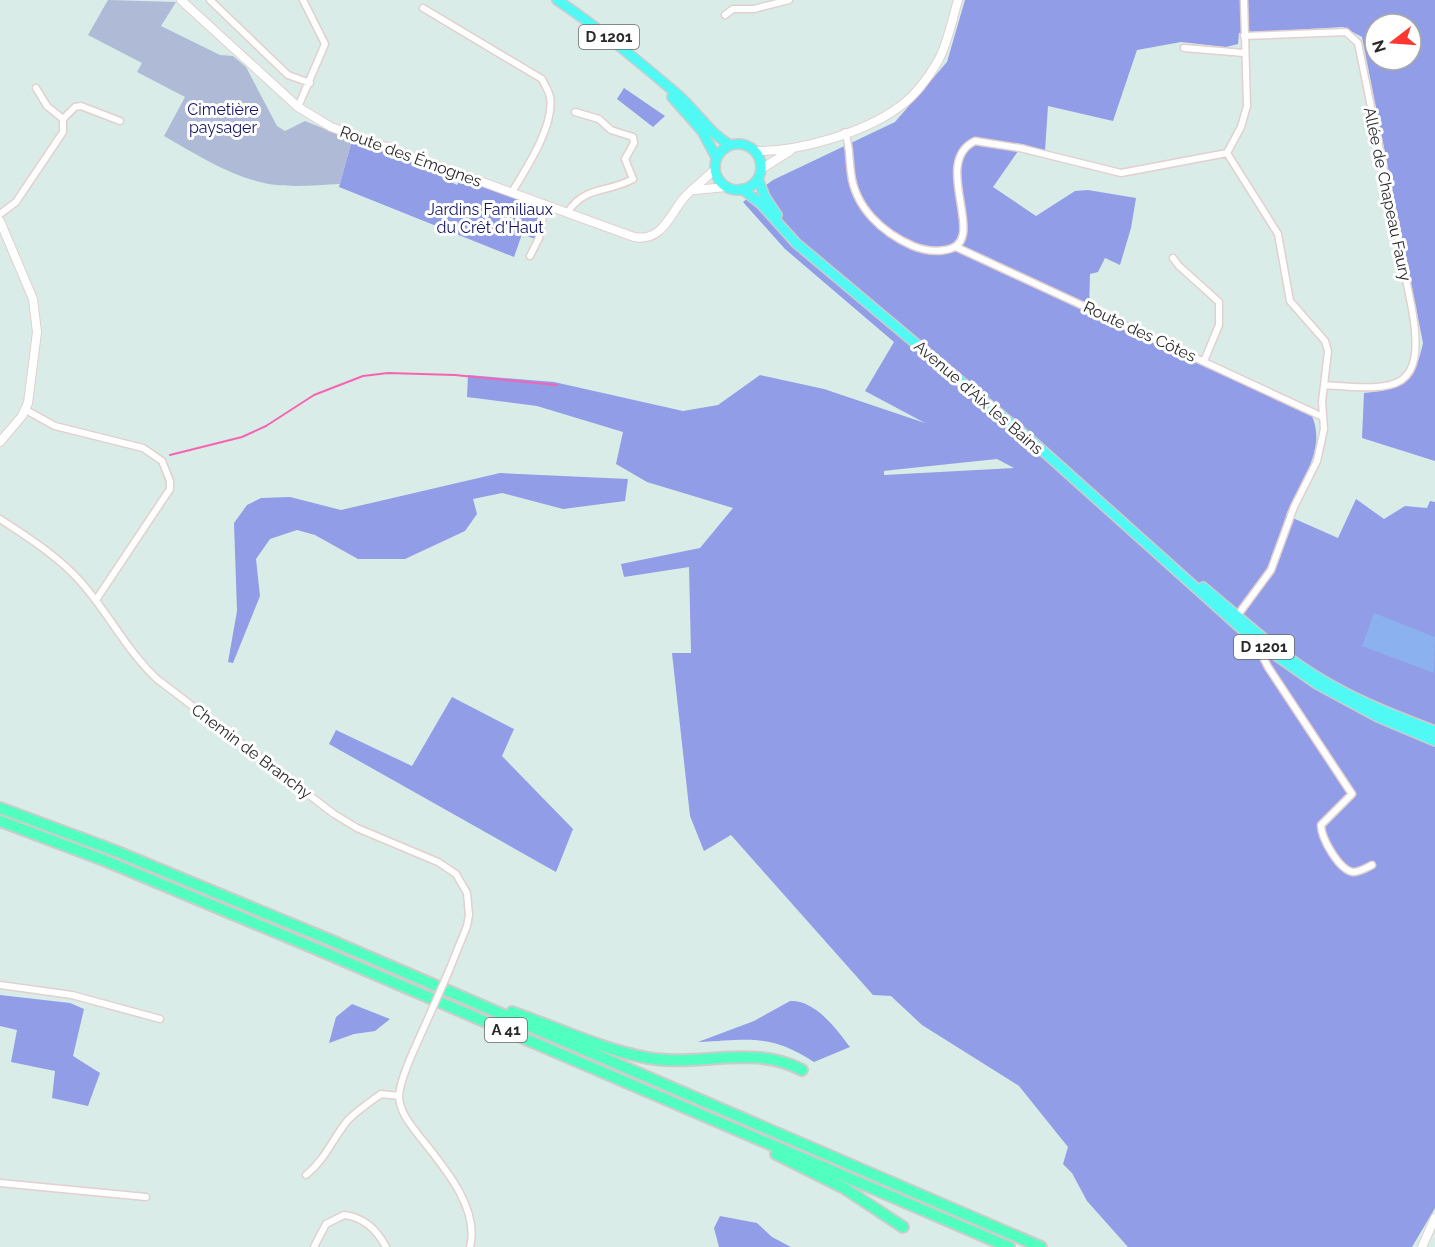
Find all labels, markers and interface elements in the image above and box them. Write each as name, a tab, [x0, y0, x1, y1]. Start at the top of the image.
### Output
north arrow	[1363, 12, 1423, 72]
road number: D 1201	[579, 25, 639, 49]
text: N	[1368, 38, 1390, 55]
park label: Cimetière paysager	[187, 100, 259, 137]
street label: Allée de Chapeau Faury	[1360, 105, 1415, 283]
street label: Route des Émognes	[337, 121, 485, 191]
park label: Jardins Familiaux du Crêt d'Haut	[427, 200, 553, 237]
street label: Route des Côtes	[1081, 297, 1199, 366]
street label: Avenue d'Aix les Bains	[910, 336, 1047, 459]
road number: D 1201	[1234, 635, 1294, 659]
street label: Chemin de Branchy	[188, 700, 316, 803]
road number: A 41	[485, 1018, 527, 1042]

